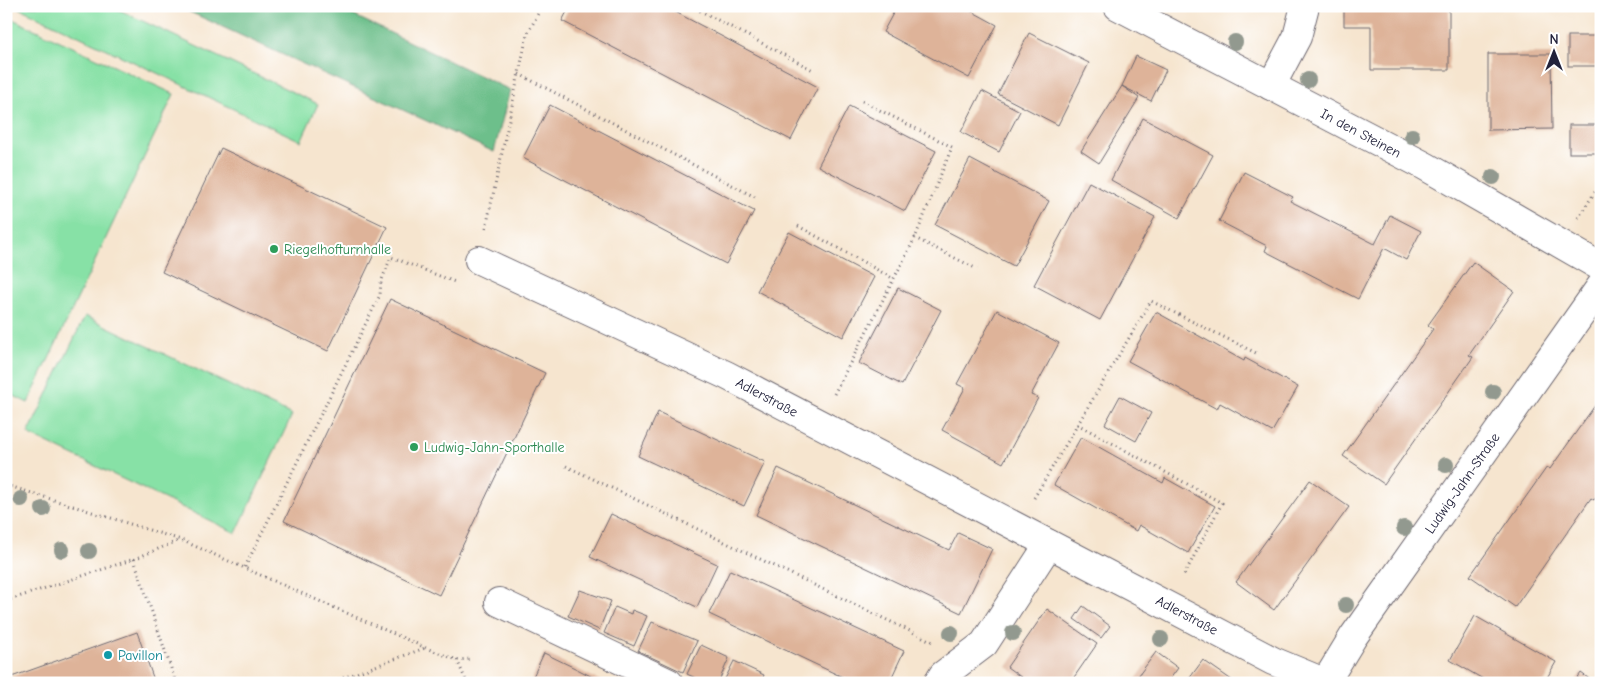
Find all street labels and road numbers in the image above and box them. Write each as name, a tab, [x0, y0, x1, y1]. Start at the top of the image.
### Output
street label: In den Steinen	[1318, 105, 1404, 162]
street label: Adlerstraße	[733, 374, 801, 421]
street label: Ludwig-Jahn-Straße	[1421, 430, 1504, 537]
street label: Adlerstraße	[1153, 592, 1221, 639]

